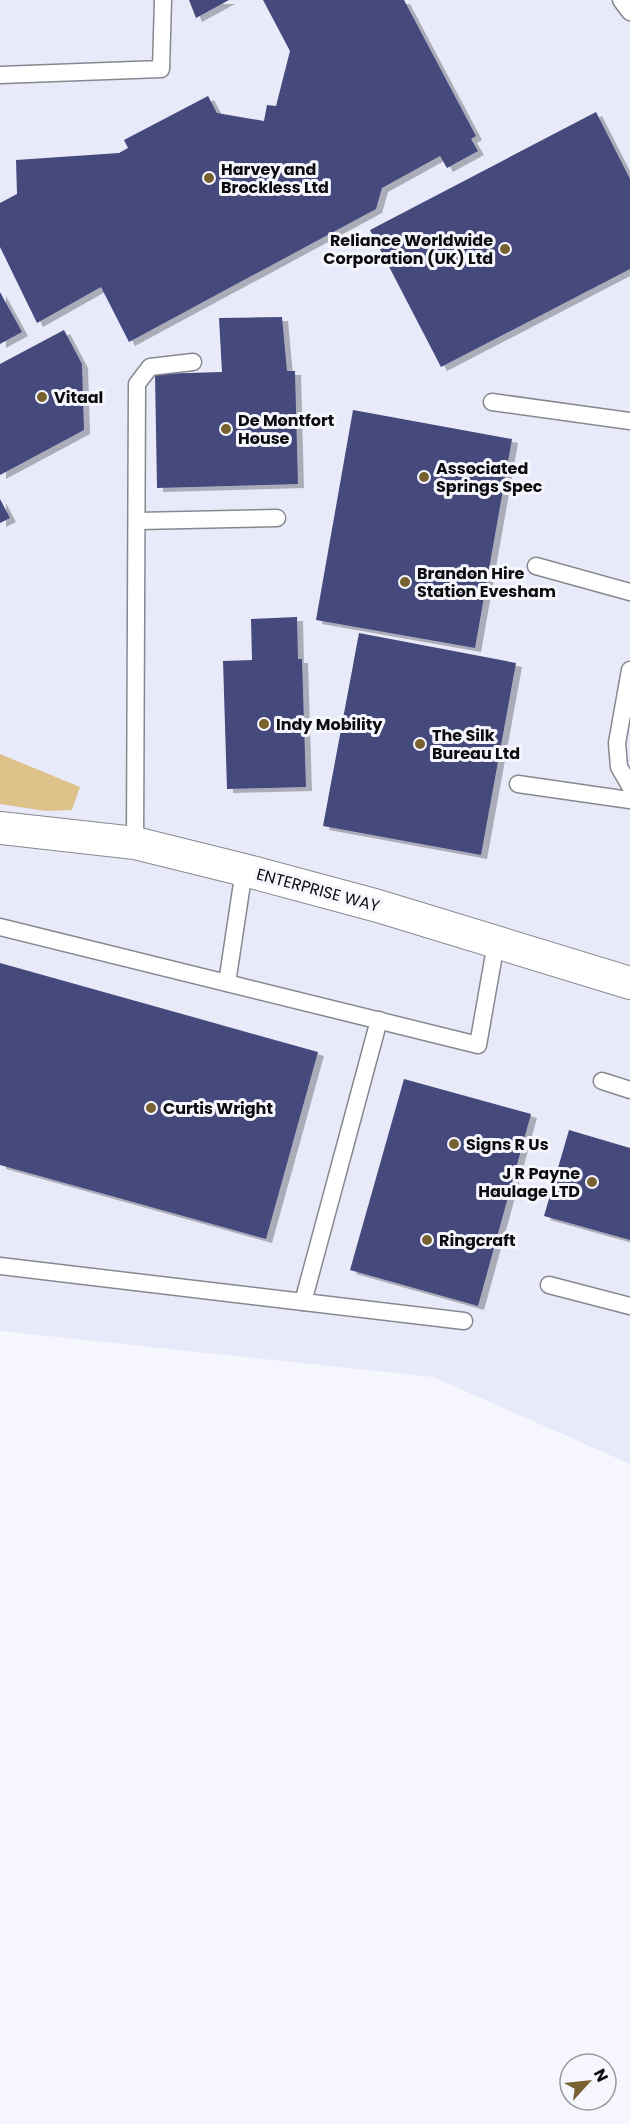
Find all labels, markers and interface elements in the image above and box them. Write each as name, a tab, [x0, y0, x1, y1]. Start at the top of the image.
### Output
place label: Harvey and Brockless Ltd	[221, 158, 329, 199]
marker: Harvey and Brockless Ltd	[202, 171, 216, 185]
place label: Reliance Worldwide Corporation (UK) Ltd	[323, 229, 493, 270]
marker: Reliance Worldwide Corporation (UK) Ltd	[498, 242, 512, 256]
place label: Vitaal	[54, 386, 103, 409]
marker: Vitaal	[35, 390, 49, 404]
place label: De Montfort House	[238, 409, 334, 450]
marker: De Montfort House	[219, 422, 233, 436]
place label: Associated Springs Spec	[436, 457, 543, 498]
marker: Associated Springs Spec	[417, 470, 431, 484]
place label: Brandon Hire Station Evesham	[417, 562, 556, 603]
marker: Brandon Hire Station Evesham	[398, 575, 412, 589]
place label: Indy Mobility	[276, 713, 383, 736]
marker: Indy Mobility	[257, 717, 271, 731]
place label: The Silk Bureau Ltd	[432, 724, 520, 765]
marker: The Silk Bureau Ltd	[413, 737, 427, 751]
street label: ENTERPRISE WAY	[254, 863, 383, 918]
place label: Curtis Wright	[163, 1097, 273, 1120]
marker: Curtis Wright	[144, 1101, 158, 1115]
place label: Signs R Us	[466, 1133, 549, 1156]
marker: Signs R Us	[447, 1137, 461, 1151]
place label: J R Payne Haulage LTD	[478, 1162, 580, 1203]
marker: J R Payne Haulage LTD	[585, 1175, 599, 1189]
place label: Ringcraft	[439, 1229, 515, 1252]
marker: Ringcraft	[420, 1233, 434, 1247]
north arrow	[558, 2052, 618, 2112]
text: N	[588, 2065, 614, 2086]

